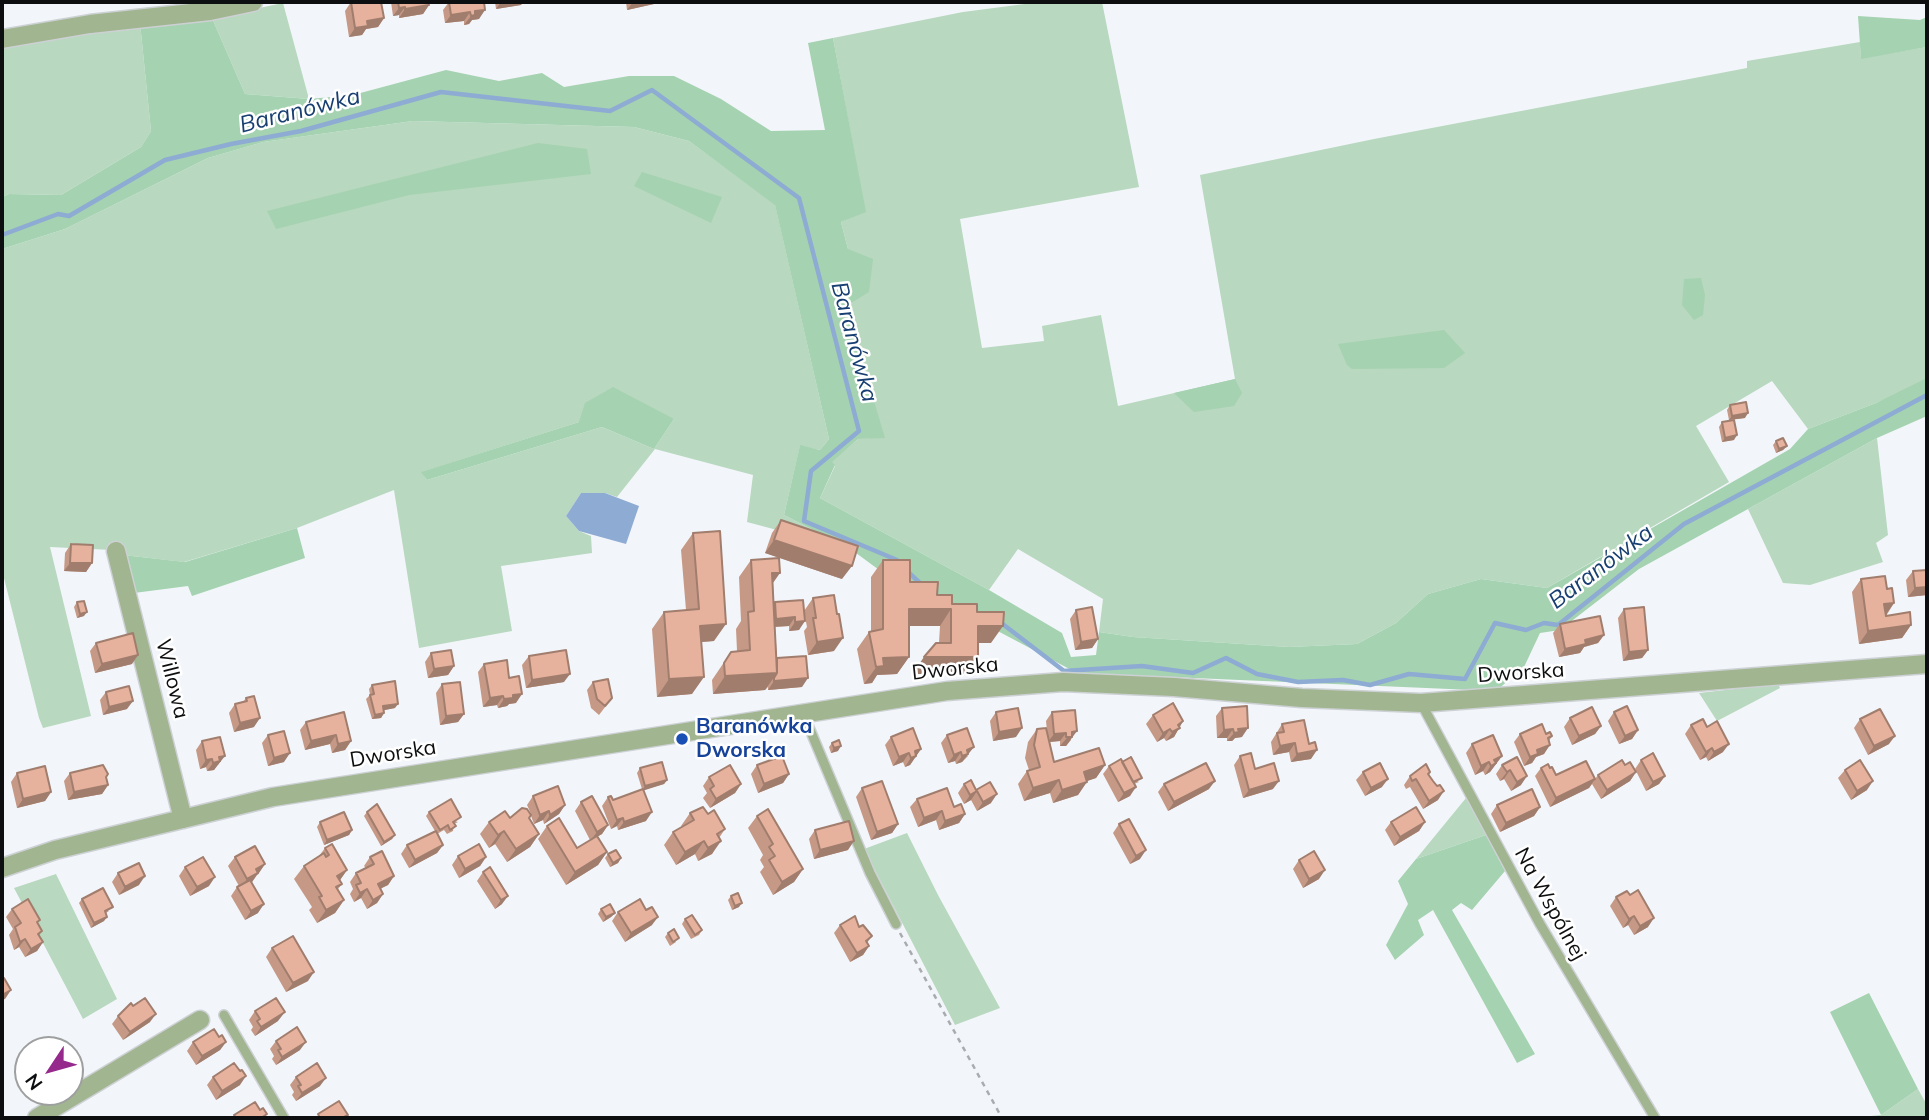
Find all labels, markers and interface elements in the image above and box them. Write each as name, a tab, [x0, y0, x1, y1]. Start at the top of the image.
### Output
water label: Baranówka	[237, 83, 363, 139]
water label: Baranówka	[825, 279, 883, 405]
water label: Baranówka	[1543, 519, 1659, 615]
street label: Willowa	[150, 637, 194, 721]
street label: Dworska	[910, 652, 1000, 686]
street label: Dworska	[1477, 657, 1565, 689]
place label: Baranówka Dworska	[696, 714, 813, 764]
marker: Baranówka Dworska	[674, 731, 690, 747]
street label: Dworska	[348, 735, 438, 773]
street label: Na Wspólnej	[1509, 843, 1591, 965]
north arrow	[14, 1036, 84, 1106]
text: N	[20, 1069, 48, 1095]

